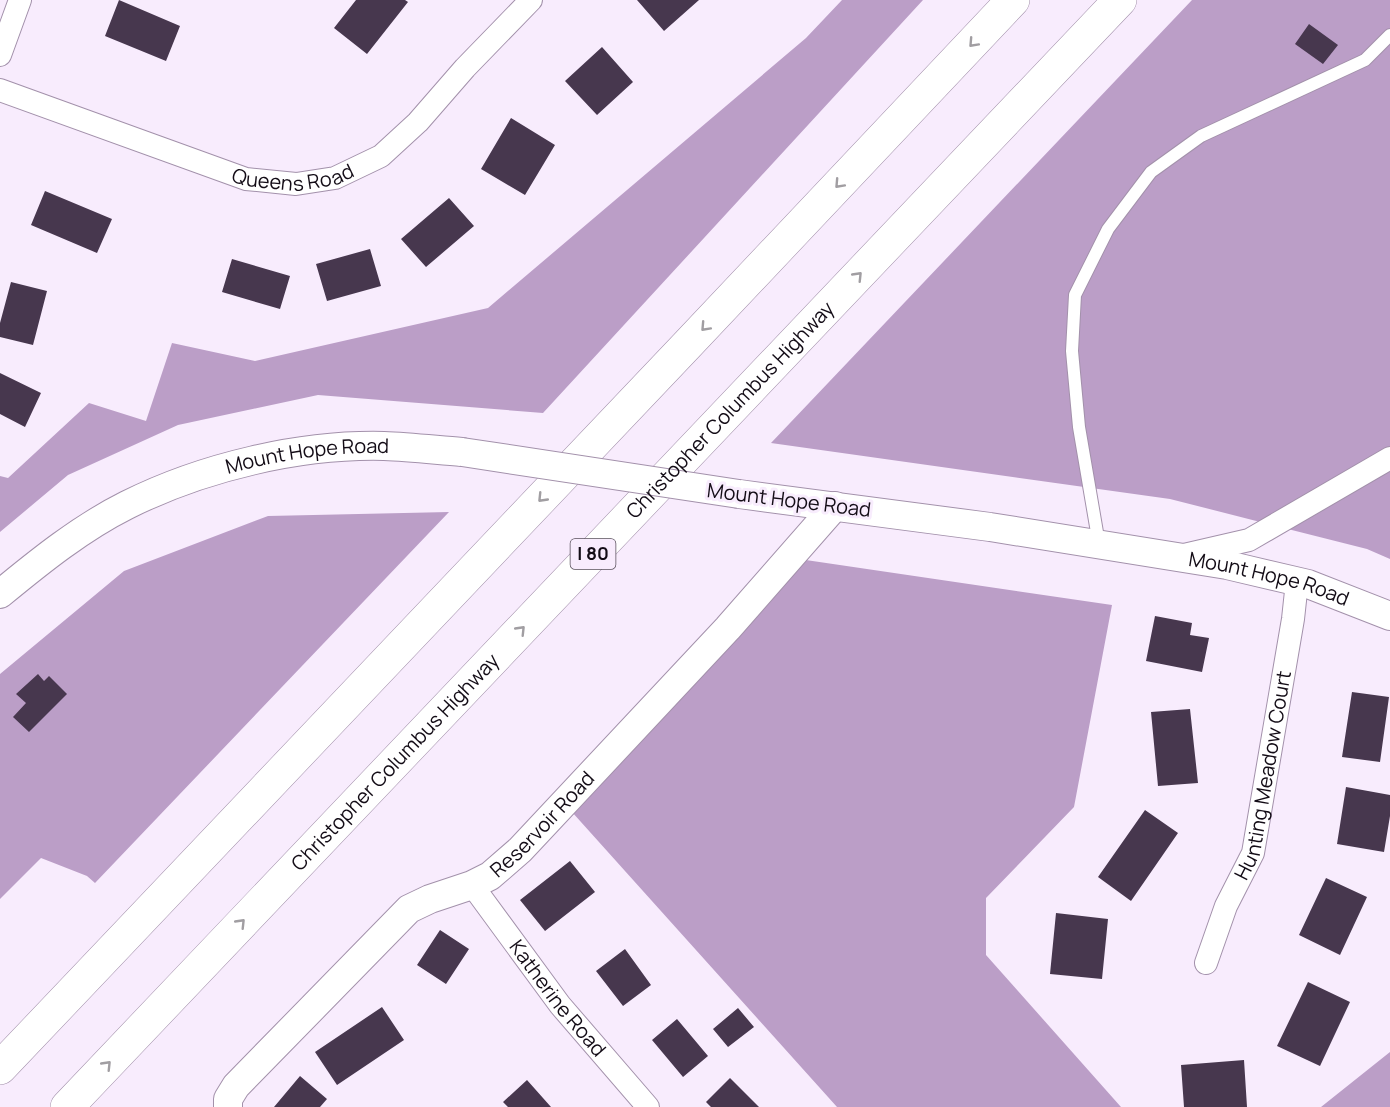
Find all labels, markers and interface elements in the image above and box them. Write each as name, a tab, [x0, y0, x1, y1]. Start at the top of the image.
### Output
one-way arrow	[969, 35, 980, 46]
street label: Queens Road	[228, 157, 358, 197]
one-way arrow	[835, 178, 846, 188]
one-way arrow	[850, 272, 861, 283]
street label: Christopher Columbus Highway	[620, 295, 840, 524]
one-way arrow	[701, 320, 712, 330]
street label: Mount Hope Road	[222, 432, 389, 480]
street label: Mount Hope Road	[706, 476, 873, 523]
one-way arrow	[538, 492, 549, 502]
road number: I 80	[570, 539, 616, 569]
street label: Mount Hope Road	[1187, 545, 1353, 612]
one-way arrow	[513, 626, 524, 637]
street label: Christopher Columbus Highway	[285, 647, 505, 876]
street label: Hunting Meadow Court	[1228, 669, 1297, 884]
street label: Reservoir Road	[484, 765, 600, 883]
one-way arrow	[234, 920, 245, 931]
street label: Katherine Road	[504, 934, 612, 1062]
one-way arrow	[100, 1061, 111, 1071]

